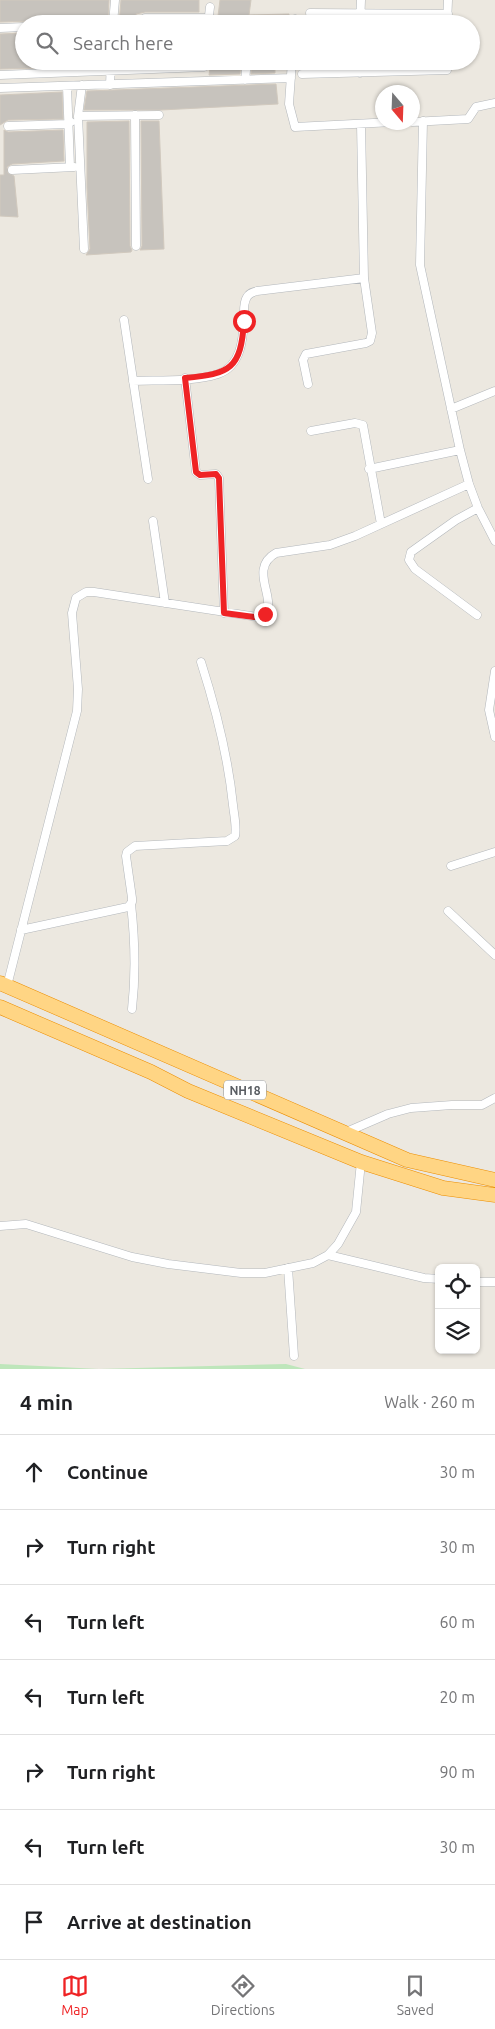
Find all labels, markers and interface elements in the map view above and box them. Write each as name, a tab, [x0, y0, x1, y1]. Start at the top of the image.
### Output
search box	[15, 15, 480, 70]
icon: search	[33, 29, 61, 57]
text: Search here	[73, 32, 173, 54]
north arrow	[375, 85, 420, 130]
route start	[233, 310, 256, 333]
route end	[254, 603, 277, 626]
road number: NH18	[224, 1080, 266, 1100]
map controls	[435, 1264, 480, 1354]
button: locate	[435, 1264, 480, 1309]
button: layers	[435, 1309, 480, 1354]
text: 4 min	[20, 1390, 73, 1414]
text: Walk · 260 m	[384, 1393, 475, 1411]
icon: ahead	[20, 1458, 48, 1486]
text: Continue	[67, 1461, 148, 1483]
text: 30 m	[439, 1463, 475, 1481]
icon: right	[20, 1533, 48, 1561]
text: Turn right	[67, 1536, 155, 1558]
text: 30 m	[439, 1538, 475, 1556]
icon: left	[20, 1608, 48, 1636]
text: Turn left	[67, 1611, 145, 1633]
text: 60 m	[439, 1613, 475, 1631]
icon: left	[20, 1683, 48, 1711]
text: Turn left	[67, 1686, 145, 1708]
text: 20 m	[439, 1688, 475, 1706]
icon: right	[20, 1758, 48, 1786]
text: Turn right	[67, 1761, 155, 1783]
text: 90 m	[439, 1763, 475, 1781]
icon: left	[20, 1833, 48, 1861]
text: Turn left	[67, 1836, 145, 1858]
text: 30 m	[439, 1838, 475, 1856]
icon: arrive	[20, 1908, 48, 1936]
text: Arrive at destination	[67, 1911, 252, 1933]
tab: Map	[61, 1972, 89, 2018]
tab: Directions	[211, 1972, 275, 2018]
tab: Saved	[397, 1972, 434, 2018]

